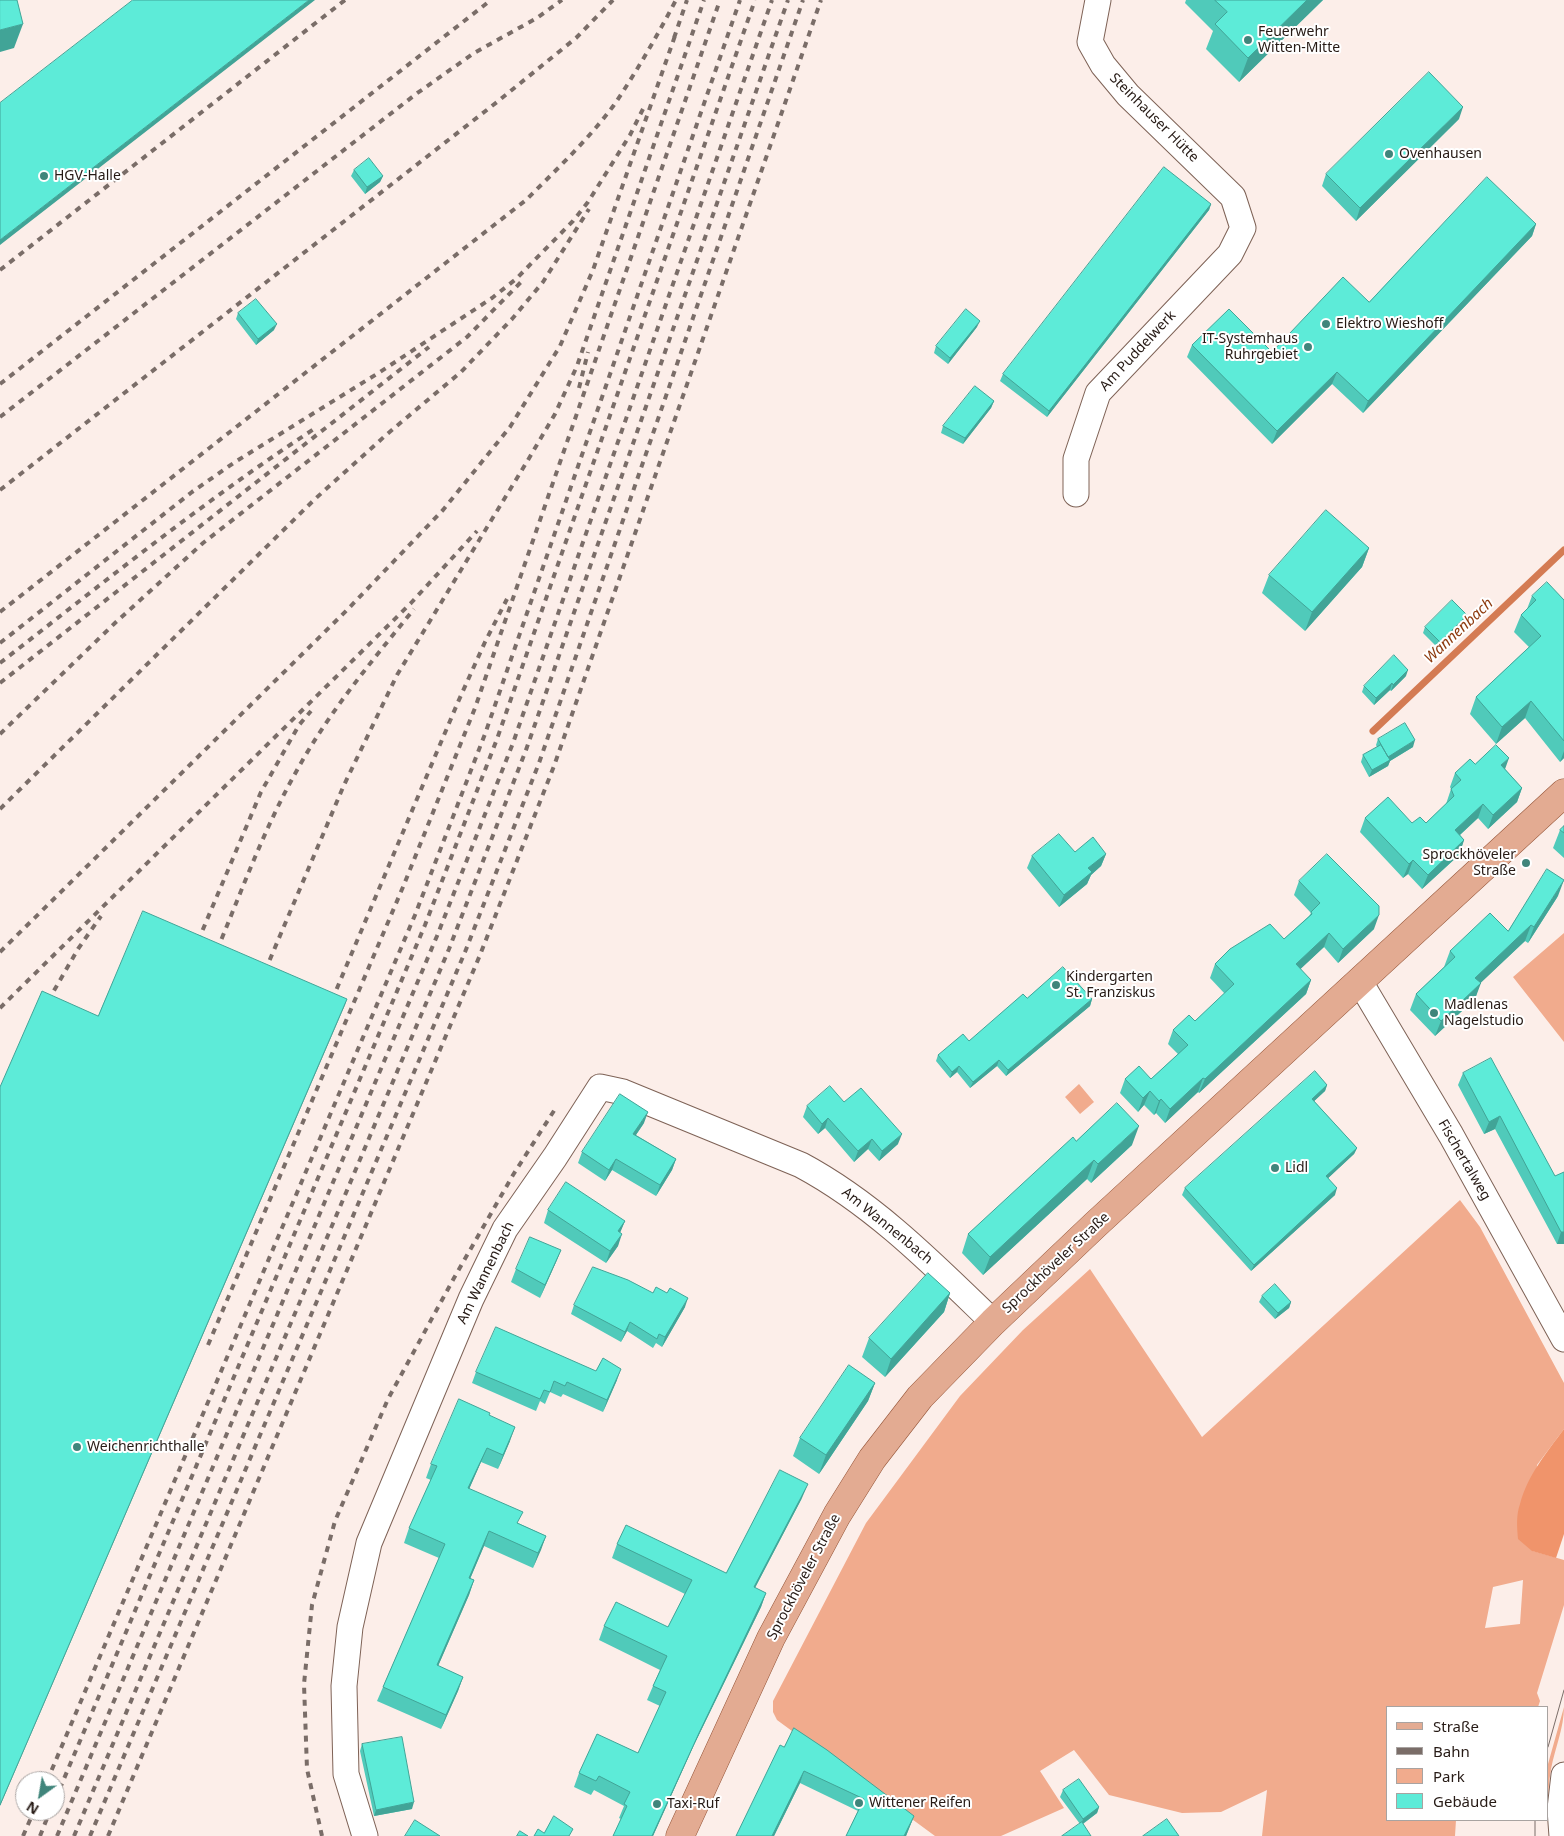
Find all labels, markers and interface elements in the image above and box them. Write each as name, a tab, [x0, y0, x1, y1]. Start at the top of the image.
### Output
place label: Feuerwehr Witten-Mitte	[1258, 24, 1340, 56]
marker: Feuerwehr Witten-Mitte	[1242, 34, 1254, 46]
street label: Steinhauser Hütte	[1106, 70, 1202, 166]
place label: Ovenhausen	[1399, 146, 1482, 162]
marker: Ovenhausen	[1383, 148, 1395, 160]
place label: HGV-Halle	[54, 168, 121, 184]
marker: HGV-Halle	[38, 170, 50, 182]
street label: Am Puddelwerk	[1097, 307, 1179, 395]
place label: Elektro Wieshoff	[1336, 316, 1443, 332]
marker: Elektro Wieshoff	[1320, 318, 1332, 330]
place label: IT-Systemhaus Ruhrgebiet	[1202, 331, 1298, 364]
marker: IT-Systemhaus Ruhrgebiet	[1302, 341, 1314, 353]
water label: Wannenbach	[1421, 595, 1497, 667]
place label: Sprockhöveler Straße	[1422, 847, 1516, 880]
marker: Sprockhöveler Straße	[1520, 857, 1532, 869]
place label: Kindergarten St. Franziskus	[1066, 969, 1155, 1002]
marker: Kindergarten St. Franziskus	[1050, 979, 1062, 991]
place label: Madlenas Nagelstudio	[1444, 997, 1524, 1030]
marker: Madlenas Nagelstudio	[1428, 1007, 1440, 1019]
street label: Fischertalweg	[1434, 1117, 1494, 1203]
place label: Lidl	[1285, 1160, 1308, 1176]
marker: Lidl	[1269, 1162, 1281, 1174]
street label: Am Wannenbach	[838, 1184, 936, 1268]
street label: Sprockhöveler Straße	[999, 1209, 1113, 1317]
street label: Am Wannenbach	[454, 1219, 518, 1327]
place label: Weichenrichthalle	[87, 1439, 205, 1455]
marker: Weichenrichthalle	[71, 1441, 83, 1453]
street label: Sprockhöveler Straße	[764, 1511, 844, 1643]
legend	[1386, 1706, 1549, 1821]
text: Straße	[1433, 1716, 1479, 1736]
text: Bahn	[1433, 1741, 1470, 1761]
text: Park	[1433, 1766, 1465, 1786]
north arrow	[15, 1771, 65, 1821]
text: Gebäude	[1433, 1791, 1497, 1811]
place label: Wittener Reifen	[869, 1795, 971, 1811]
place label: Taxi-Ruf	[667, 1796, 719, 1812]
text: N	[22, 1797, 42, 1819]
marker: Wittener Reifen	[853, 1797, 865, 1809]
marker: Taxi-Ruf	[651, 1798, 663, 1810]

